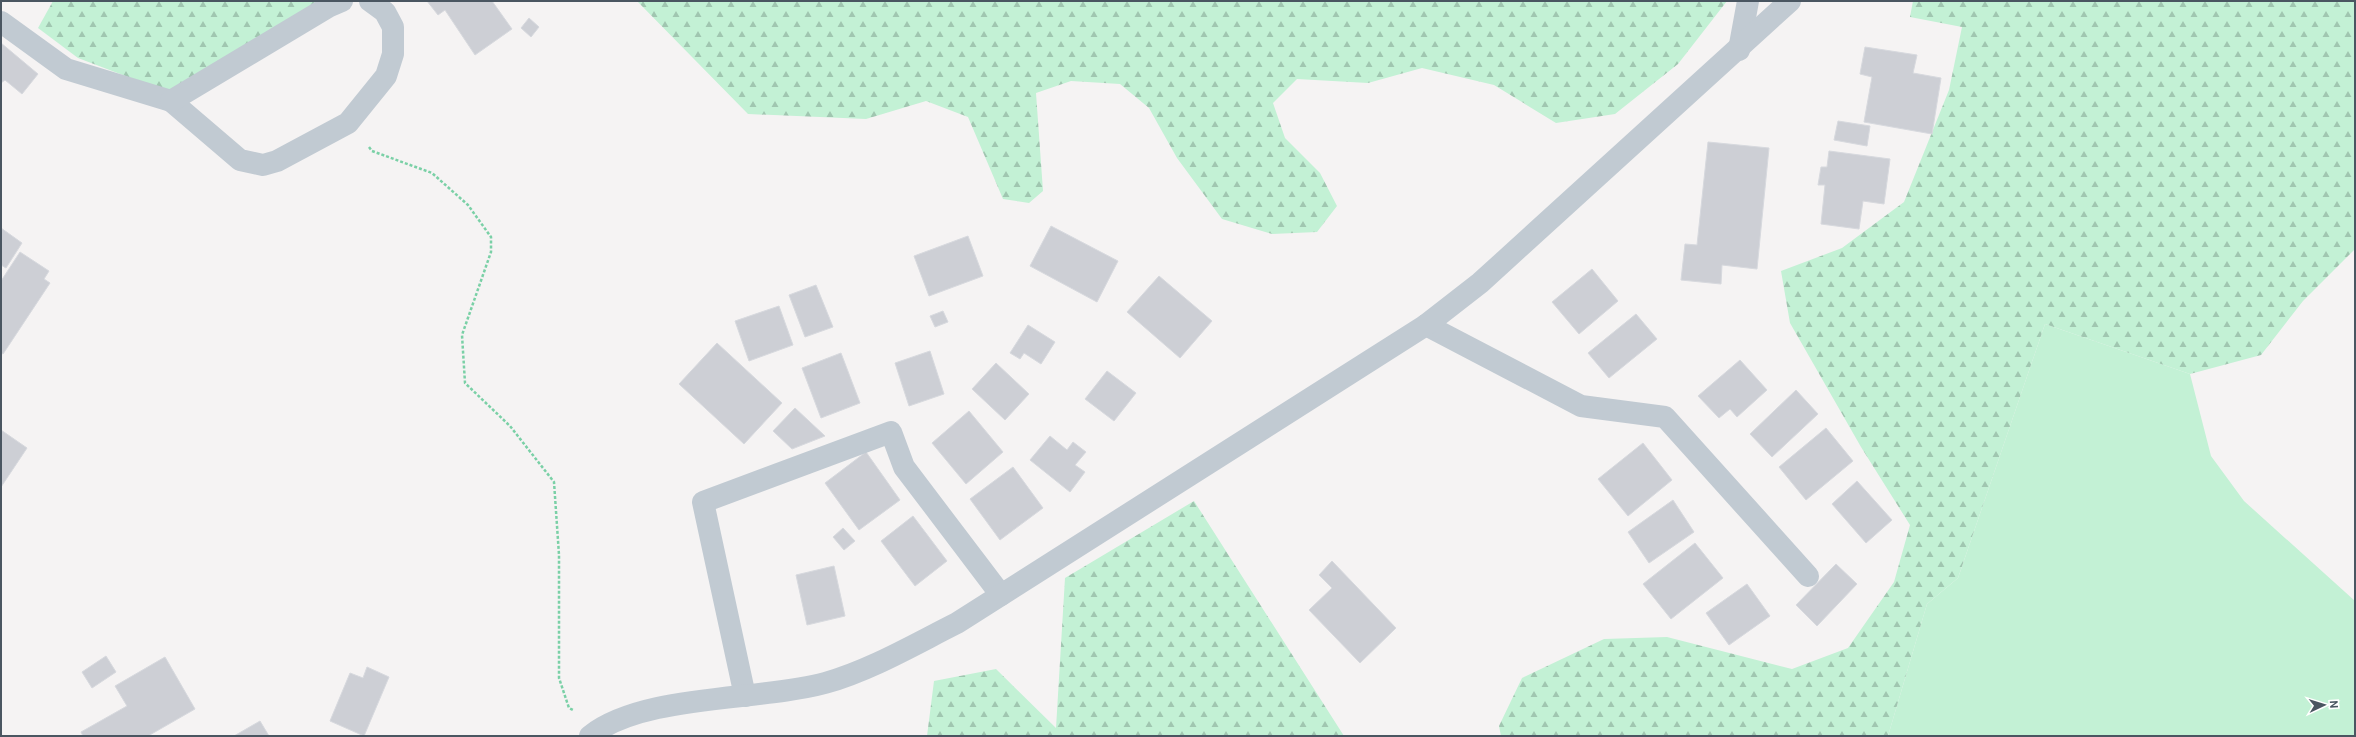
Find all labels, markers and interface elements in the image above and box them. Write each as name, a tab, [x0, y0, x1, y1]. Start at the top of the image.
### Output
north arrow	[2304, 685, 2344, 725]
text: N	[2327, 700, 2340, 709]

